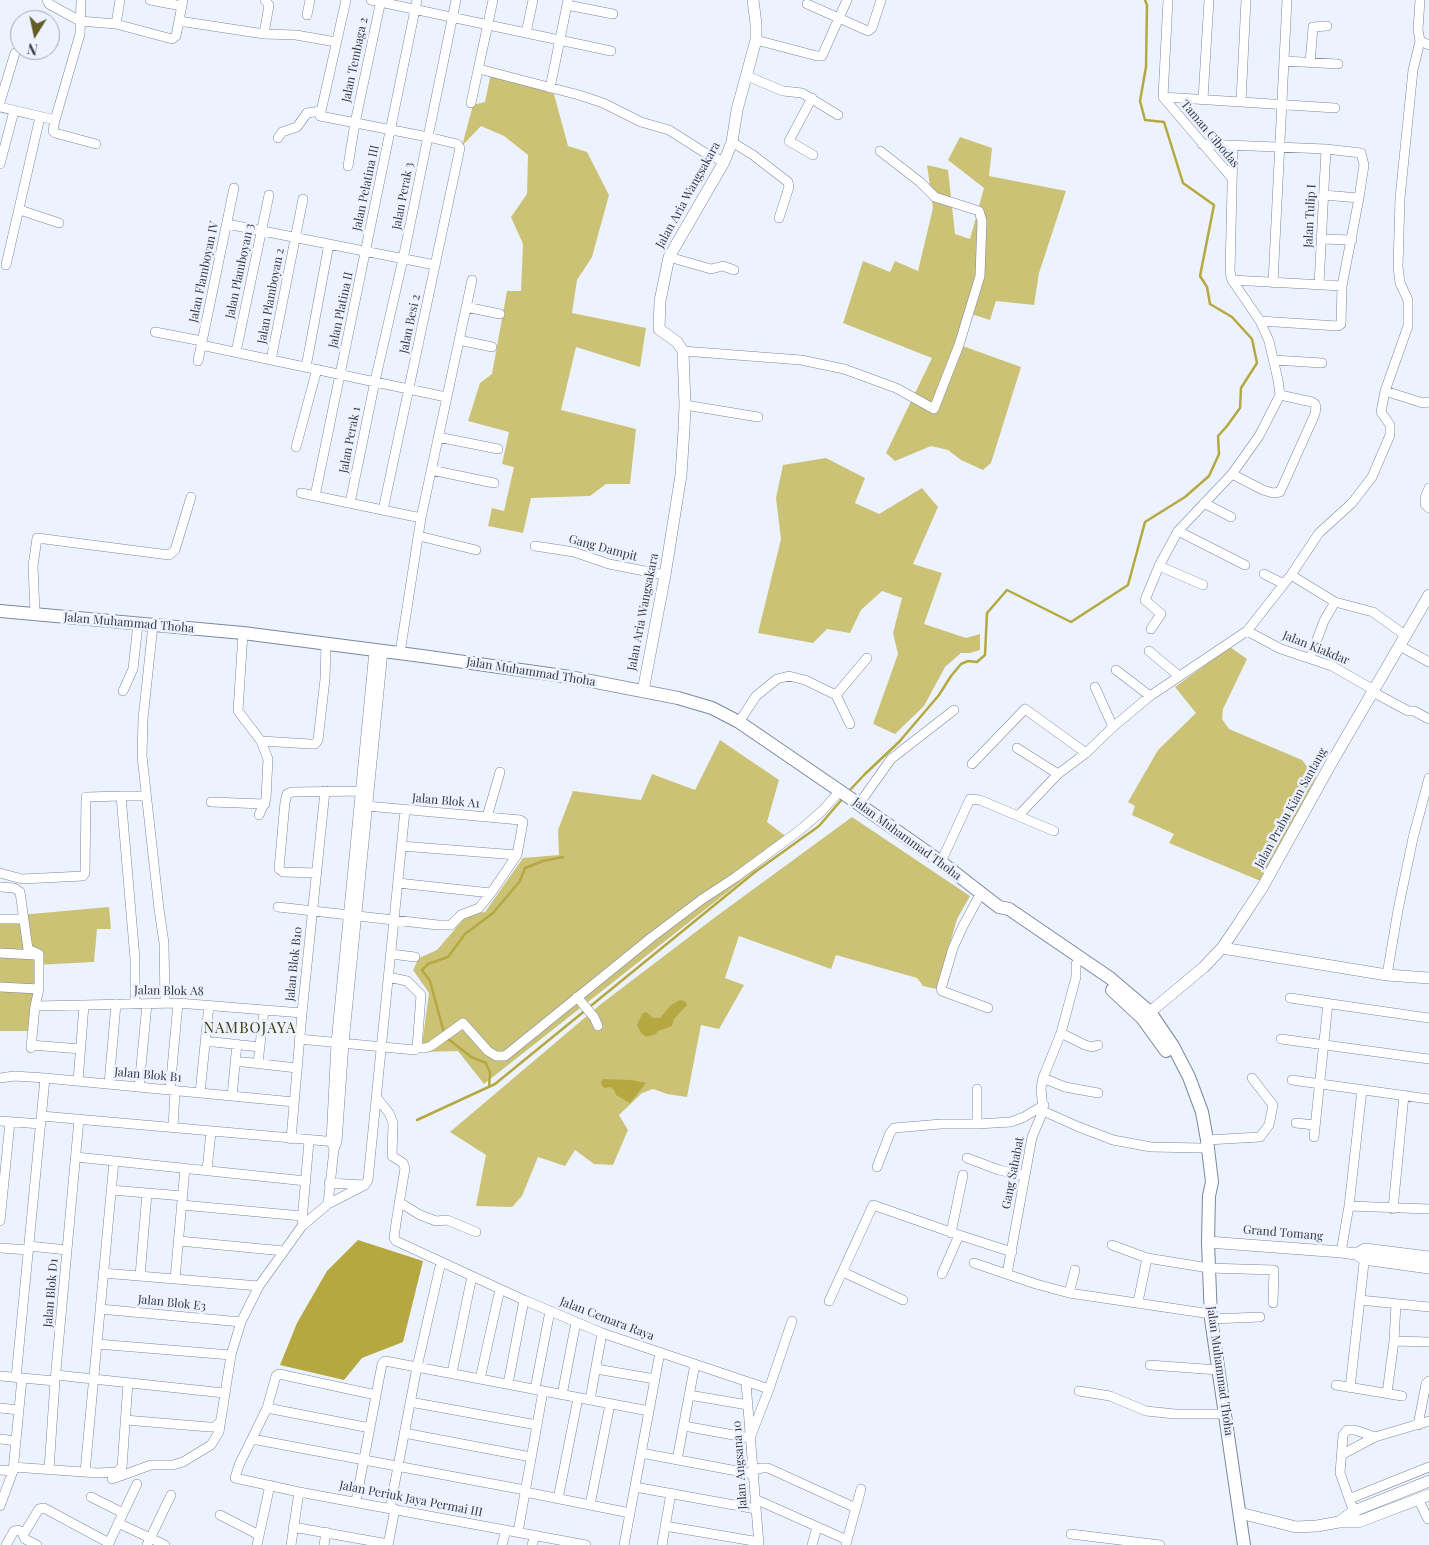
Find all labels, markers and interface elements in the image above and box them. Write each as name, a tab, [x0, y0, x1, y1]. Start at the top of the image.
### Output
north arrow	[10, 10, 60, 60]
street label: Jalan Tembaga 2	[339, 16, 371, 104]
text: N	[26, 39, 39, 60]
street label: Taman Cibodas	[1178, 97, 1242, 171]
street label: Jalan Aria Wangsakara	[653, 139, 723, 251]
street label: Jalan Pelatina III	[350, 144, 382, 232]
street label: Jalan Perak 3	[389, 161, 417, 231]
street label: Jalan Tulip I	[1301, 184, 1319, 248]
street label: Jalan Flamboyan IV	[186, 220, 222, 324]
street label: Jalan Plamboyan 3	[223, 222, 257, 320]
street label: Jalan Plamboyan 2	[255, 247, 287, 345]
street label: Jalan Platina II	[326, 271, 356, 349]
street label: Jalan Besi 2	[397, 293, 423, 355]
street label: Jalan Perak 1	[336, 406, 364, 474]
street label: Gang Dampit	[567, 532, 639, 564]
street label: Jalan Aria Wangsakara	[625, 552, 661, 672]
street label: Jalan Muhammad Thoha	[63, 610, 195, 636]
street label: Jalan Kiakdar	[1280, 628, 1352, 668]
street label: Jalan Muhammad Thoha	[465, 655, 597, 689]
street label: Jalan Prabu Kian Santang	[1252, 745, 1330, 871]
street label: Jalan Blok A1	[412, 791, 480, 811]
street label: Jalan Muhammad Thoha	[850, 795, 964, 883]
street label: Jalan Blok B10	[283, 926, 305, 1002]
street label: Jalan Blok A8	[134, 983, 204, 999]
district label: NAMBOJAYA	[202, 1019, 298, 1037]
street label: Jalan Blok B1	[114, 1065, 182, 1085]
street label: Gang Sahabat	[999, 1136, 1027, 1210]
street label: Grand Tomang	[1242, 1222, 1324, 1244]
street label: Jalan Blok D1	[41, 1258, 61, 1328]
street label: Jalan Blok E3	[137, 1292, 207, 1314]
street label: Jalan Cemara Raya	[558, 1294, 656, 1344]
street label: Jalan Muhammad Thoha	[1204, 1305, 1236, 1437]
street label: Jalan Angsana 10	[730, 1420, 750, 1510]
street label: Jalan Periuk Jaya Permai III	[338, 1478, 484, 1520]

